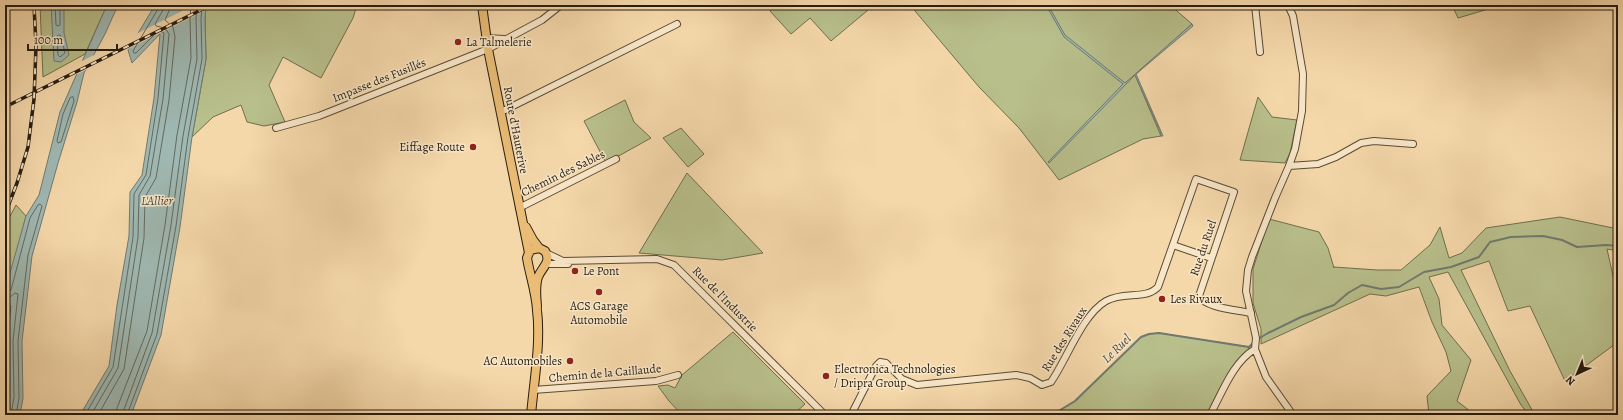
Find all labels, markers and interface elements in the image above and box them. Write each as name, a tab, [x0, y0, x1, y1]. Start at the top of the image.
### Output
scale bar	[28, 26, 117, 52]
text: 100 m	[34, 32, 63, 48]
place label: La Talmelerie	[466, 34, 532, 50]
marker: La Talmelerie	[453, 37, 463, 47]
street label: Impasse des Fusillés	[330, 54, 428, 106]
street label: Route d'Hauterive	[500, 85, 532, 175]
place label: Eiffage Route	[399, 139, 465, 155]
marker: Eiffage Route	[468, 142, 478, 152]
street label: Chemin des Sables	[518, 146, 608, 200]
water label: L'Allier	[141, 192, 174, 209]
street label: Rue du Ruel	[1186, 218, 1220, 278]
place label: Le Pont	[583, 263, 619, 279]
street label: Rue de l'Industrie	[689, 263, 761, 335]
marker: Le Pont	[570, 266, 580, 276]
marker: ACS Garage Automobile	[594, 287, 604, 297]
place label: Les Rivaux	[1170, 291, 1222, 307]
marker: Les Rivaux	[1157, 294, 1167, 304]
place label: ACS Garage Automobile	[569, 298, 628, 328]
street label: Rue des Rivaux	[1038, 303, 1090, 375]
water label: Le Ruel	[1098, 330, 1135, 367]
place label: AC Automobiles	[482, 353, 562, 369]
north arrow	[1557, 354, 1597, 394]
marker: AC Automobiles	[565, 356, 575, 366]
street label: Chemin de la Caillaude	[548, 360, 662, 386]
place label: Electronica Technologies / Dripra Group	[834, 361, 956, 391]
marker: Electronica Technologies / Dripra Group	[821, 371, 831, 381]
text: N	[1562, 373, 1578, 389]

